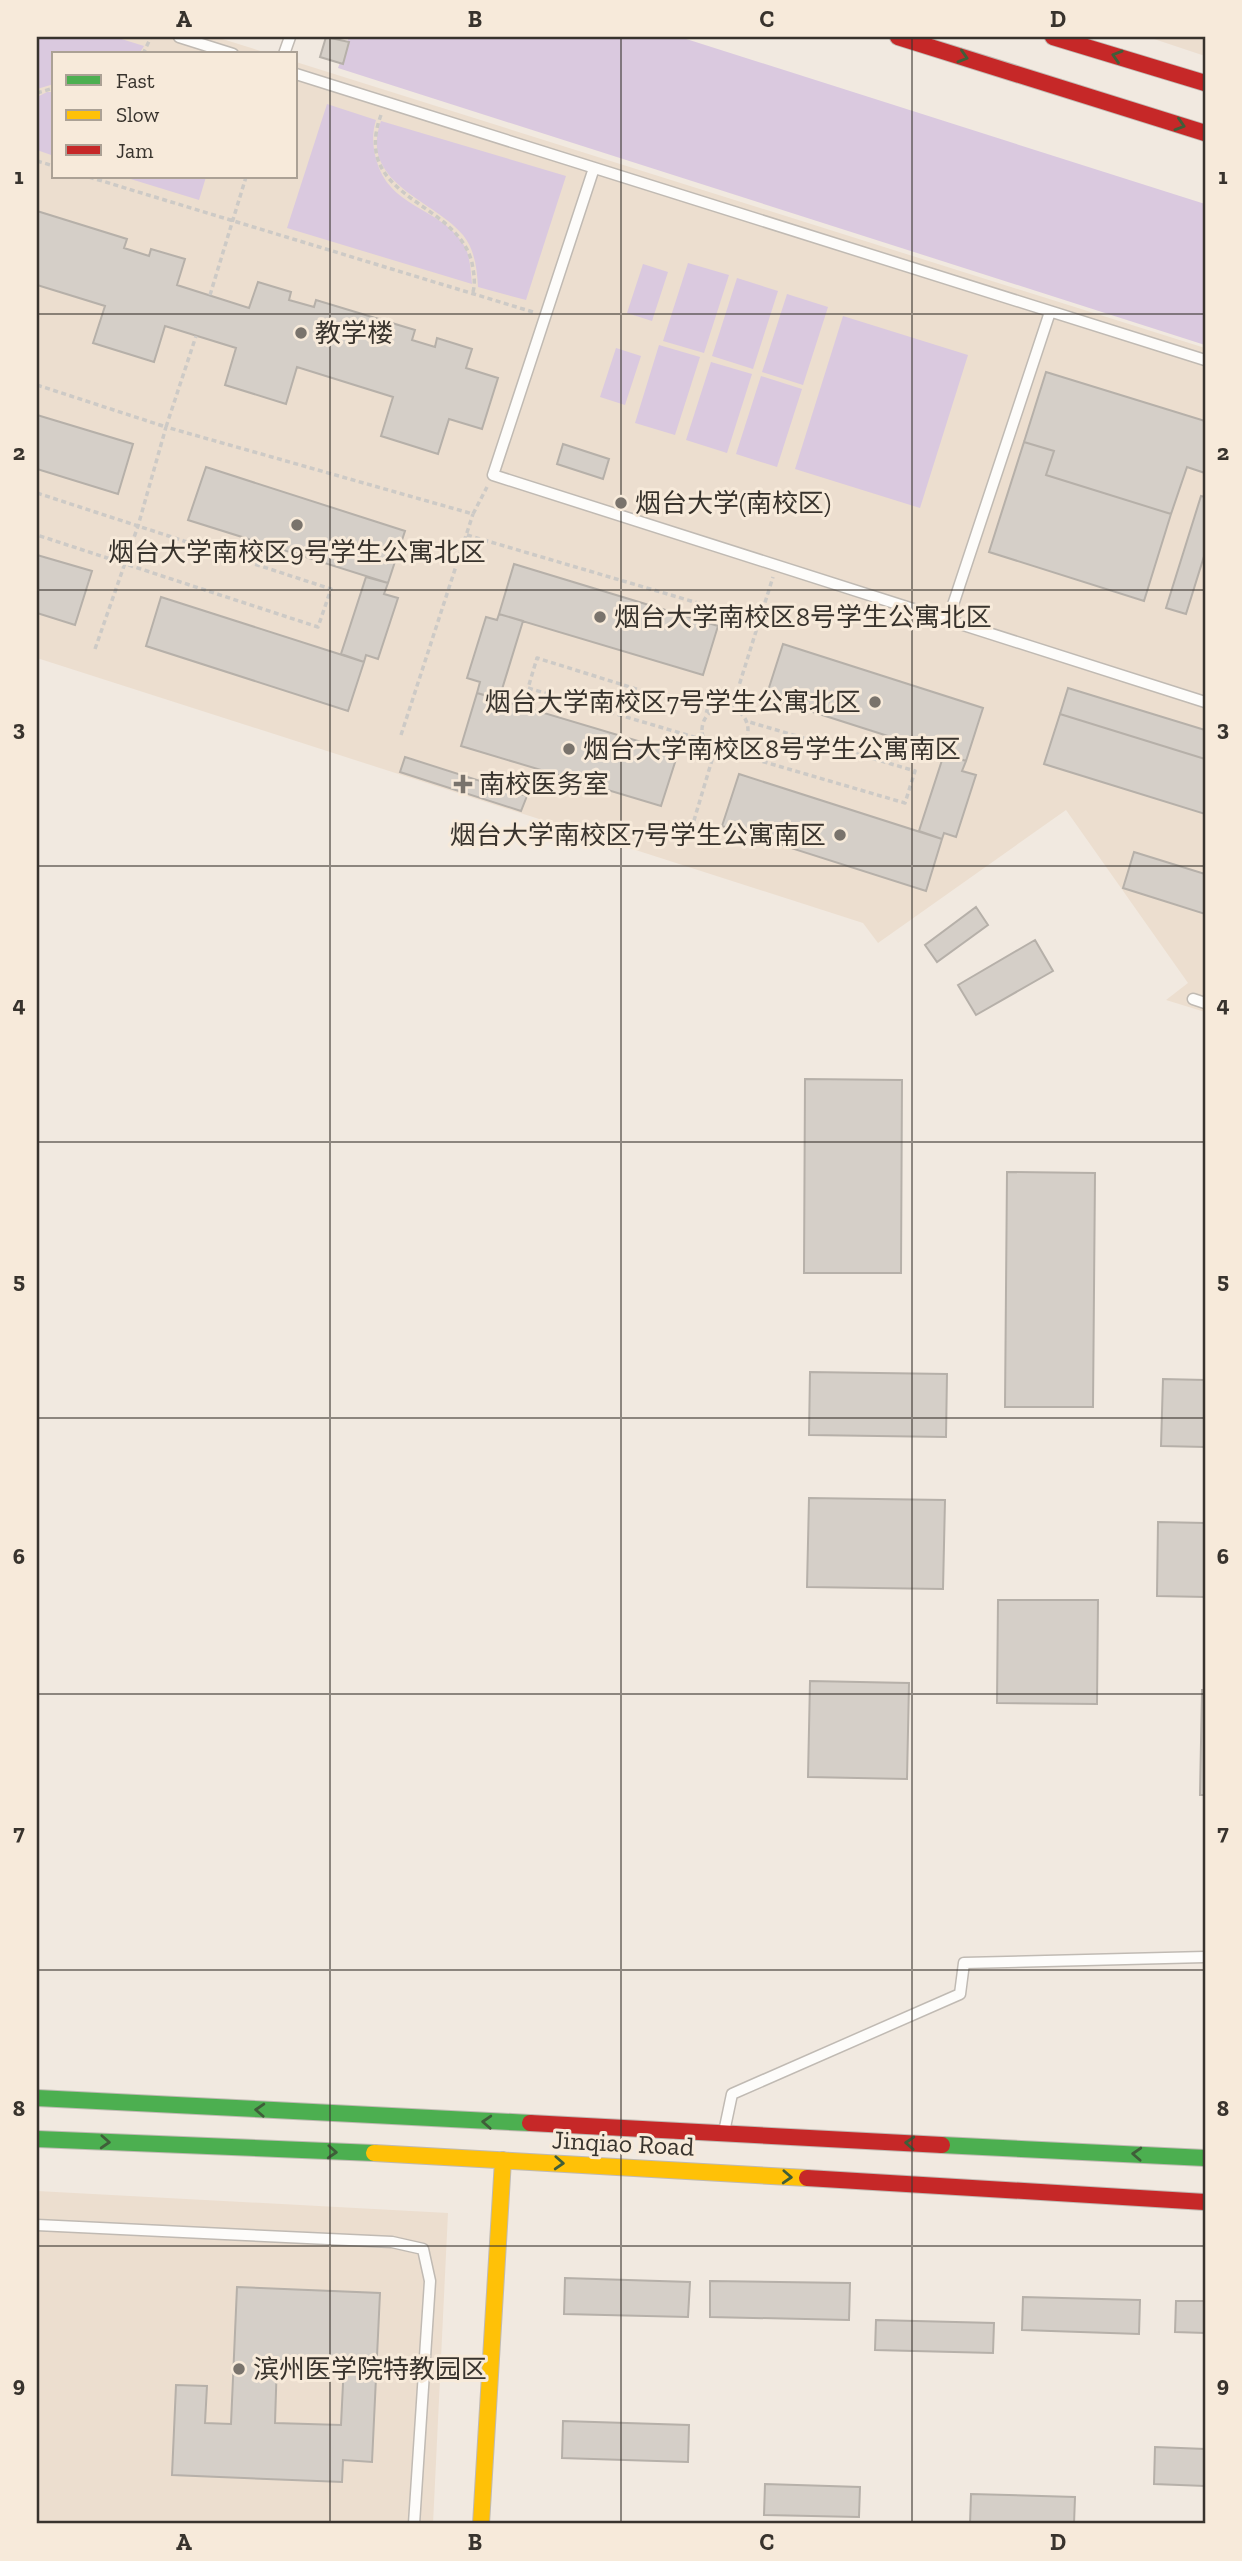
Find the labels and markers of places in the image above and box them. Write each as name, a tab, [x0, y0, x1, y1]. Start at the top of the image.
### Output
place label: 教学楼	[315, 317, 393, 349]
marker: 教学楼	[293, 325, 309, 341]
place label: 烟台大学(南校区)	[635, 487, 831, 519]
marker: 烟台大学(南校区)	[613, 495, 629, 511]
marker: 烟台大学南校区9号学生公寓北区	[289, 517, 305, 533]
place label: 烟台大学南校区9号学生公寓北区	[108, 536, 486, 568]
place label: 烟台大学南校区8号学生公寓北区	[614, 601, 992, 633]
marker: 烟台大学南校区8号学生公寓北区	[592, 609, 608, 625]
place label: 烟台大学南校区7号学生公寓北区	[485, 686, 861, 718]
marker: 烟台大学南校区7号学生公寓北区	[867, 694, 883, 710]
place label: 烟台大学南校区8号学生公寓南区	[583, 733, 961, 765]
marker: 烟台大学南校区8号学生公寓南区	[561, 741, 577, 757]
place label: 南校医务室	[479, 768, 609, 800]
marker: 南校医务室	[453, 774, 473, 794]
place label: 烟台大学南校区7号学生公寓南区	[450, 819, 826, 851]
marker: 烟台大学南校区7号学生公寓南区	[832, 827, 848, 843]
place label: 滨州医学院特教园区	[253, 2353, 487, 2385]
marker: 滨州医学院特教园区	[231, 2361, 247, 2377]

